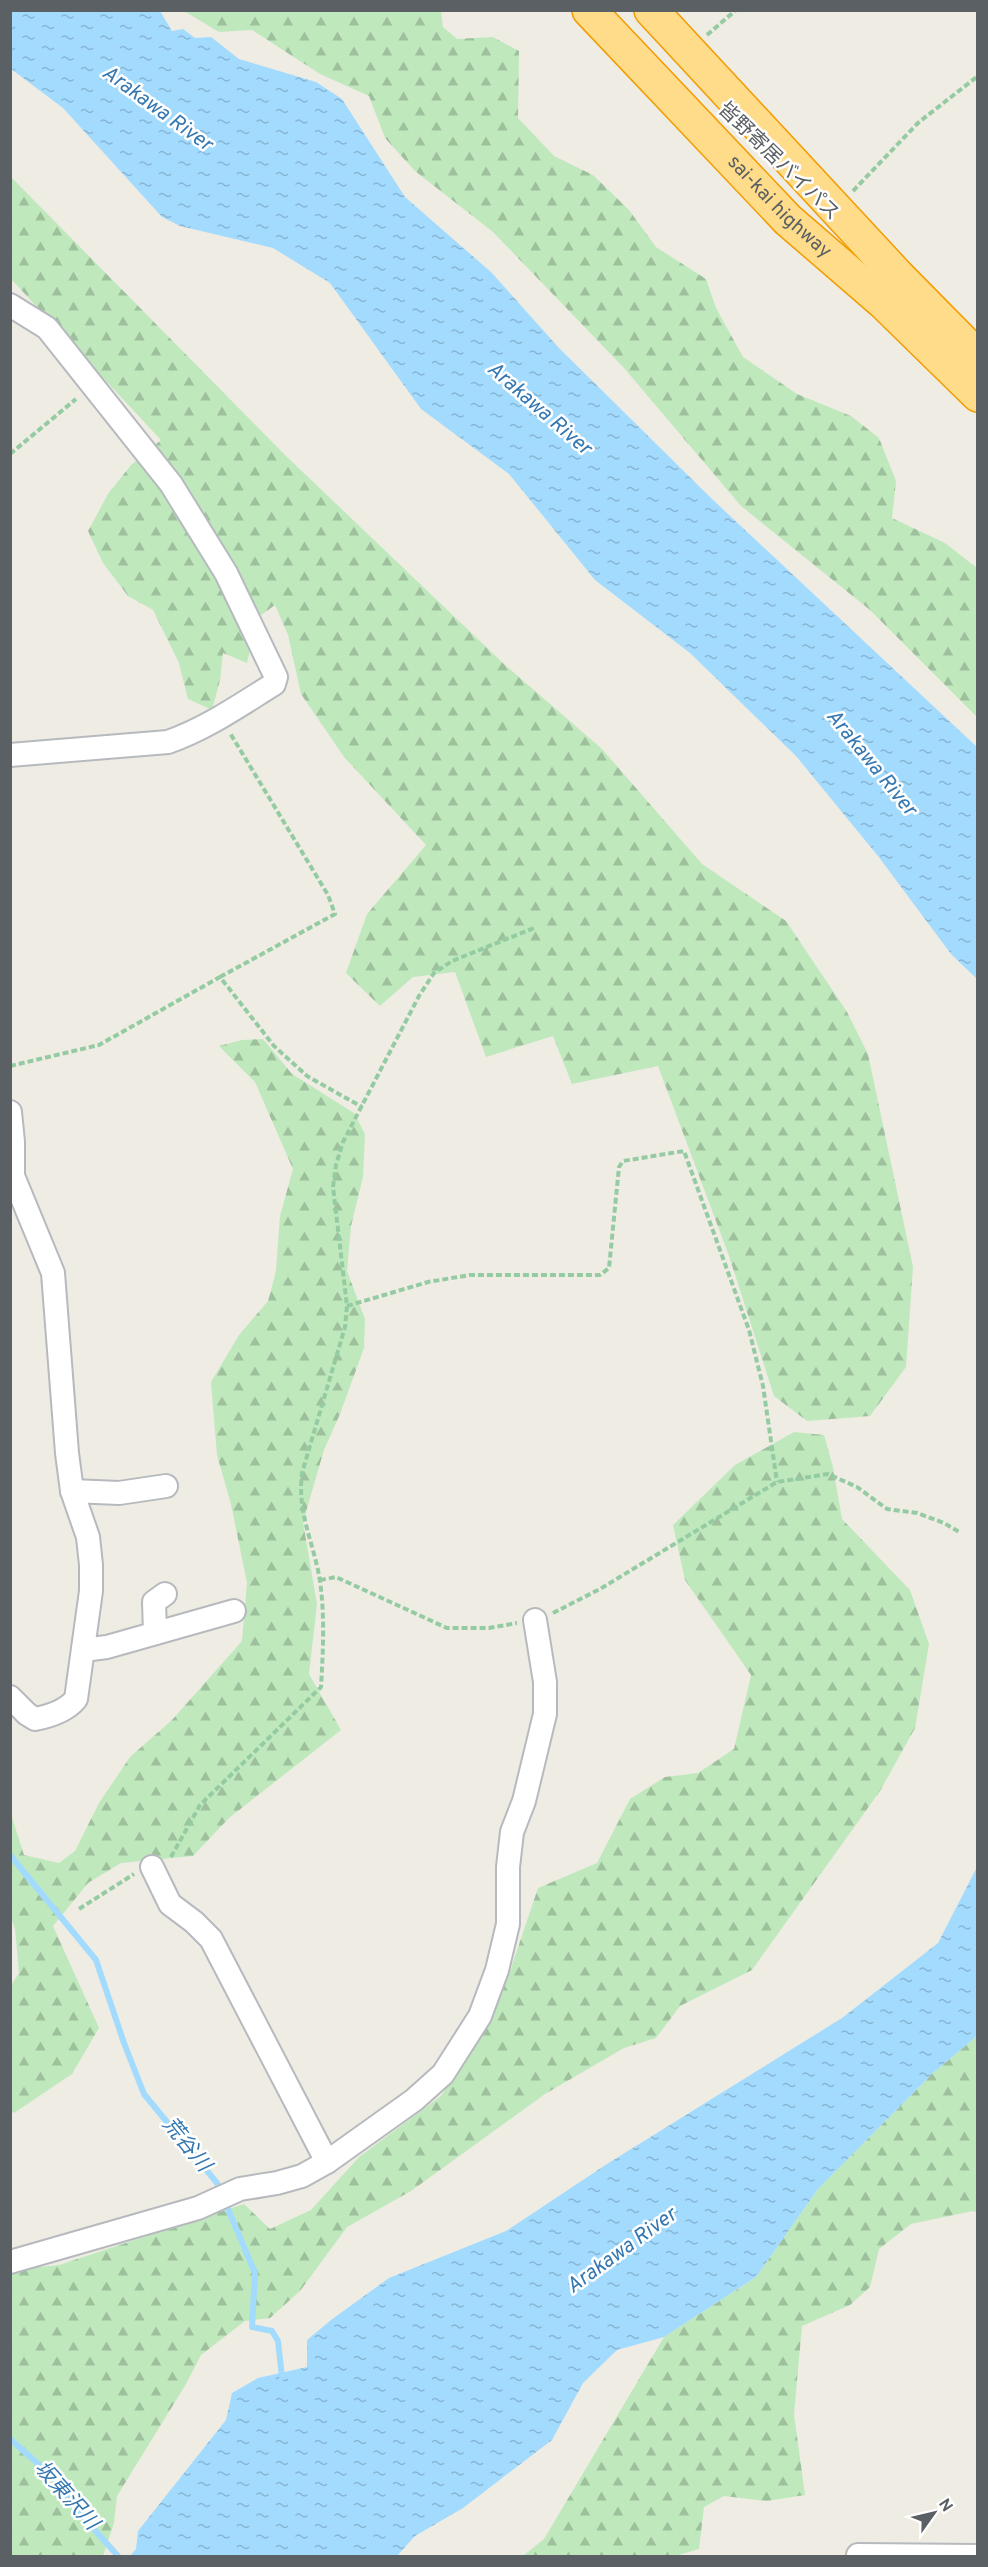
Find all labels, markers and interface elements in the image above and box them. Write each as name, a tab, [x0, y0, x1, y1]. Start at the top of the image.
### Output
water label: Arakawa River	[96, 60, 219, 159]
street label: 皆野寄居バイパス	[712, 97, 844, 227]
street label: sai-kai highway	[721, 150, 837, 265]
water label: Arakawa River	[481, 356, 598, 463]
water label: Arakawa River	[820, 704, 924, 824]
water label: 荒谷川	[156, 2112, 218, 2180]
water label: Arakawa River	[561, 2201, 684, 2300]
water label: 坂東沢川	[28, 2456, 105, 2538]
north arrow	[904, 2483, 964, 2543]
text: N	[933, 2495, 956, 2516]

